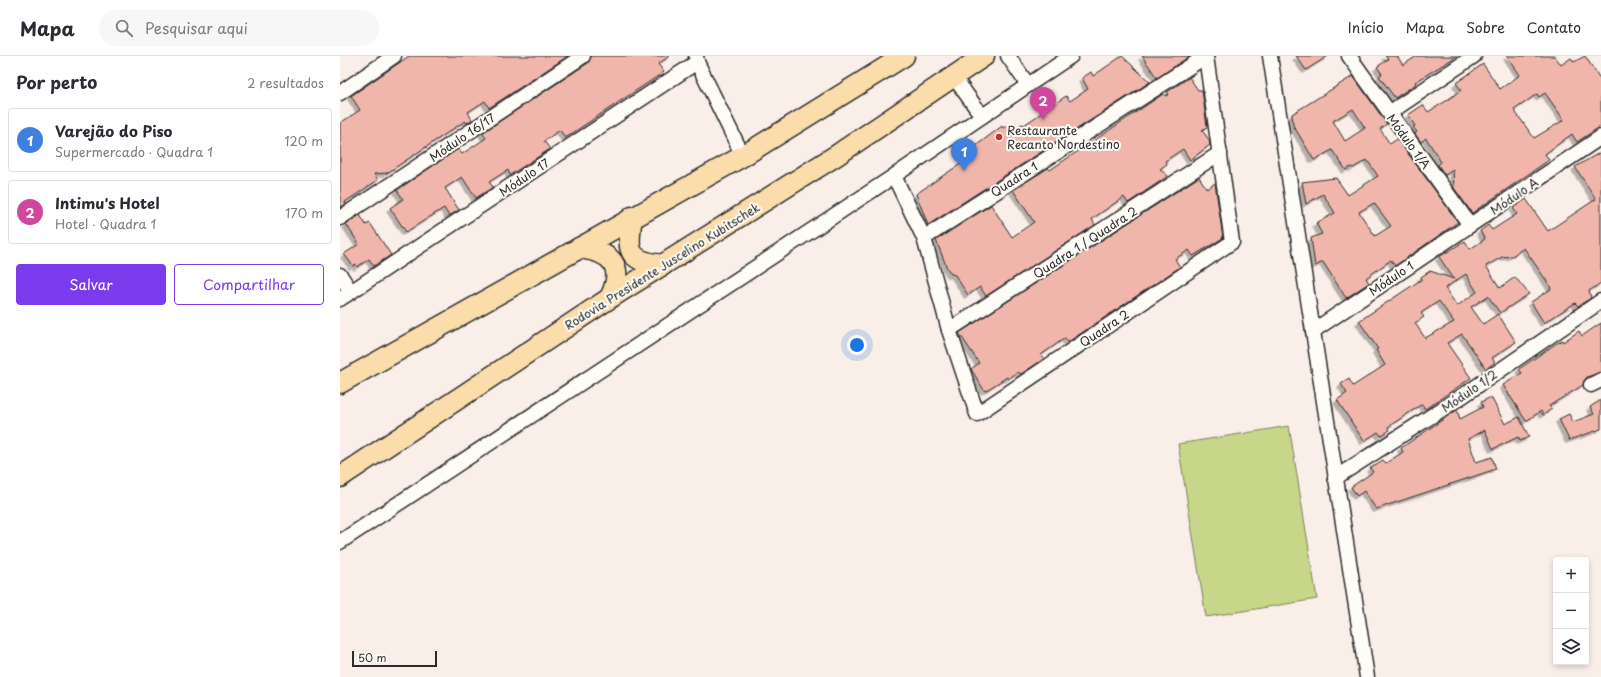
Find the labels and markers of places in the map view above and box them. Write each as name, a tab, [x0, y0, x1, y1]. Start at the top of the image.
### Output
pin: 2	[1030, 87, 1056, 120]
place label: Restaurante Recanto Nordestino	[1007, 121, 1120, 153]
marker: Restaurante Recanto Nordestino	[994, 132, 1004, 142]
pin: 1	[951, 138, 977, 171]

